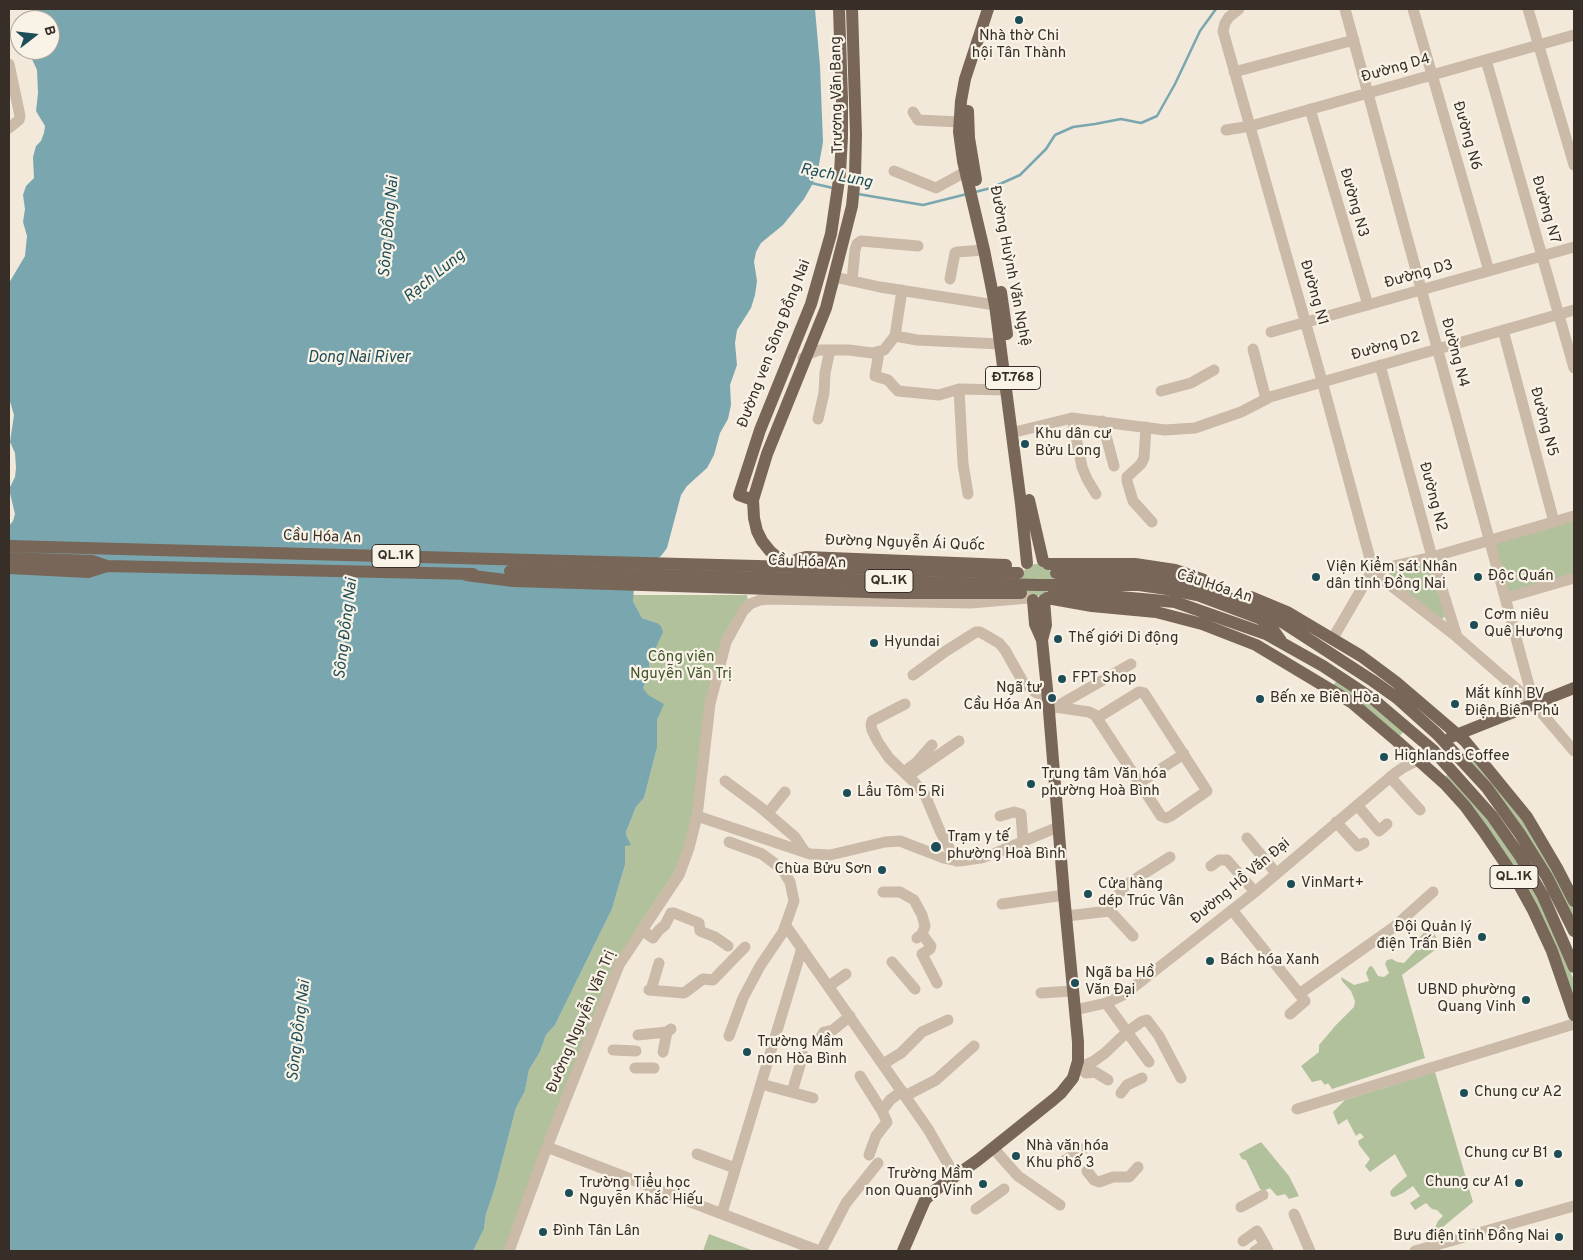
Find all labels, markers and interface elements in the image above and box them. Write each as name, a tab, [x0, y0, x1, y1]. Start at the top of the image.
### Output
north arrow	[10, 10, 60, 60]
marker: Nhà thờ Chi hội Tân Thành	[1013, 14, 1025, 26]
text: B	[39, 24, 58, 38]
place label: Nhà thờ Chi hội Tân Thành	[972, 28, 1066, 63]
street label: Trương Văn Bang	[828, 36, 848, 154]
street label: Đường D4	[1359, 51, 1433, 87]
street label: Đường N6	[1448, 99, 1484, 173]
water label: Rạch Lung	[798, 161, 874, 193]
street label: Đường N3	[1335, 166, 1371, 240]
street label: Đường N7	[1527, 174, 1563, 246]
water label: Sông Đồng Nai	[376, 176, 404, 278]
street label: Đường Huỳnh Văn Nghệ	[985, 184, 1033, 348]
water label: Rạch Lung	[401, 247, 469, 307]
street label: Đường ven Sông Đồng Nai	[735, 257, 815, 431]
street label: Đường D3	[1383, 257, 1455, 293]
street label: Đường N1	[1295, 258, 1331, 328]
street label: Đường N4	[1436, 316, 1472, 390]
street label: Đường D2	[1350, 329, 1422, 365]
water label: Dong Nai River	[308, 349, 410, 369]
road number: ĐT.768	[986, 366, 1040, 389]
street label: Đường N5	[1525, 385, 1561, 459]
place label: Khu dân cư Bửu Long	[1035, 426, 1111, 461]
marker: Khu dân cư Bửu Long	[1019, 438, 1031, 450]
street label: Đường N2	[1414, 460, 1450, 534]
street label: Cầu Hóa An	[282, 528, 362, 548]
street label: Đường Nguyễn Ái Quốc	[825, 532, 985, 556]
road number: QL.1K	[372, 544, 420, 568]
street label: Cầu Hóa An	[767, 553, 847, 573]
place label: Viện Kiểm sát Nhân dân tỉnh Đồng Nai	[1326, 559, 1457, 594]
street label: Cầu Hóa An	[1174, 566, 1254, 608]
place label: Độc Quán	[1488, 568, 1554, 586]
road number: QL.1K	[865, 570, 913, 592]
marker: Viện Kiểm sát Nhân dân tỉnh Đồng Nai	[1310, 571, 1322, 583]
marker: Độc Quán	[1472, 571, 1484, 583]
water label: Sông Đồng Nai	[331, 577, 363, 681]
place label: Cơm niêu Quê Hương	[1484, 607, 1563, 642]
marker: Cơm niêu Quê Hương	[1468, 619, 1480, 631]
place label: Thế giới Di động	[1068, 630, 1178, 648]
marker: Thế giới Di động	[1052, 633, 1064, 645]
place label: Hyundai	[884, 634, 940, 652]
marker: Hyundai	[868, 637, 880, 649]
park label: Công viên Nguyễn Văn Trị	[630, 649, 732, 684]
place label: FPT Shop	[1072, 670, 1136, 688]
marker: FPT Shop	[1056, 673, 1068, 685]
place label: Ngã tư Cầu Hóa An	[963, 680, 1042, 715]
place label: Mắt kính BV Điện Biên Phủ	[1465, 686, 1559, 721]
place label: Bến xe Biên Hòa	[1270, 690, 1380, 708]
marker: Ngã tư Cầu Hóa An	[1046, 692, 1058, 704]
marker: Bến xe Biên Hòa	[1254, 693, 1266, 705]
marker: Mắt kính BV Điện Biên Phủ	[1449, 698, 1461, 710]
place label: Highlands Coffee	[1394, 748, 1510, 766]
marker: Highlands Coffee	[1378, 751, 1390, 763]
place label: Trung tâm Văn hóa phường Hoà Bình	[1041, 766, 1167, 801]
marker: Trung tâm Văn hóa phường Hoà Bình	[1025, 778, 1037, 790]
place label: Lẩu Tôm 5 Ri	[857, 784, 944, 802]
marker: Lẩu Tôm 5 Ri	[841, 787, 853, 799]
place label: Trạm y tế phường Hoà Bình	[947, 829, 1066, 864]
street label: Đường Hồ Văn Đại	[1188, 835, 1294, 929]
marker: Trạm y tế phường Hoà Bình	[929, 840, 943, 854]
place label: Chùa Bửu Sơn	[775, 861, 872, 879]
marker: Chùa Bửu Sơn	[876, 864, 888, 876]
road number: QL.1K	[1490, 866, 1538, 889]
place label: VinMart+	[1301, 875, 1364, 893]
place label: Cửa hàng dép Trúc Vân	[1098, 876, 1184, 911]
marker: VinMart+	[1285, 878, 1297, 890]
marker: Cửa hàng dép Trúc Vân	[1082, 888, 1094, 900]
place label: Đội Quản lý điện Trấn Biên	[1377, 919, 1472, 954]
marker: Đội Quản lý điện Trấn Biên	[1476, 931, 1488, 943]
street label: Đường Nguyễn Văn Trị	[544, 948, 620, 1096]
place label: Bách hóa Xanh	[1220, 952, 1320, 970]
marker: Bách hóa Xanh	[1204, 955, 1216, 967]
place label: Ngã ba Hồ Văn Đại	[1085, 965, 1154, 1000]
marker: Ngã ba Hồ Văn Đại	[1069, 977, 1081, 989]
water label: Sông Đồng Nai	[284, 979, 316, 1083]
place label: UBND phường Quang Vinh	[1417, 982, 1516, 1017]
marker: UBND phường Quang Vinh	[1520, 994, 1532, 1006]
place label: Trường Mầm non Hòa Bình	[757, 1034, 847, 1069]
marker: Trường Mầm non Hòa Bình	[741, 1046, 753, 1058]
place label: Chung cư A2	[1474, 1084, 1562, 1102]
marker: Chung cư A2	[1458, 1087, 1470, 1099]
place label: Nhà văn hóa Khu phố 3	[1026, 1138, 1109, 1173]
place label: Chung cư B1	[1464, 1145, 1548, 1163]
marker: Chung cư B1	[1552, 1148, 1564, 1160]
marker: Nhà văn hóa Khu phố 3	[1010, 1150, 1022, 1162]
place label: Trường Mầm non Quang Vinh	[865, 1166, 973, 1201]
place label: Chung cư A1	[1425, 1174, 1509, 1192]
place label: Trường Tiểu học Nguyễn Khắc Hiếu	[579, 1175, 703, 1210]
marker: Chung cư A1	[1513, 1177, 1525, 1189]
marker: Trường Mầm non Quang Vinh	[977, 1178, 989, 1190]
marker: Trường Tiểu học Nguyễn Khắc Hiếu	[563, 1187, 575, 1199]
place label: Đình Tân Lân	[553, 1223, 640, 1241]
marker: Đình Tân Lân	[537, 1226, 549, 1238]
place label: Bưu điện tỉnh Đồng Nai	[1393, 1228, 1549, 1246]
marker: Bưu điện tỉnh Đồng Nai	[1553, 1231, 1565, 1243]

